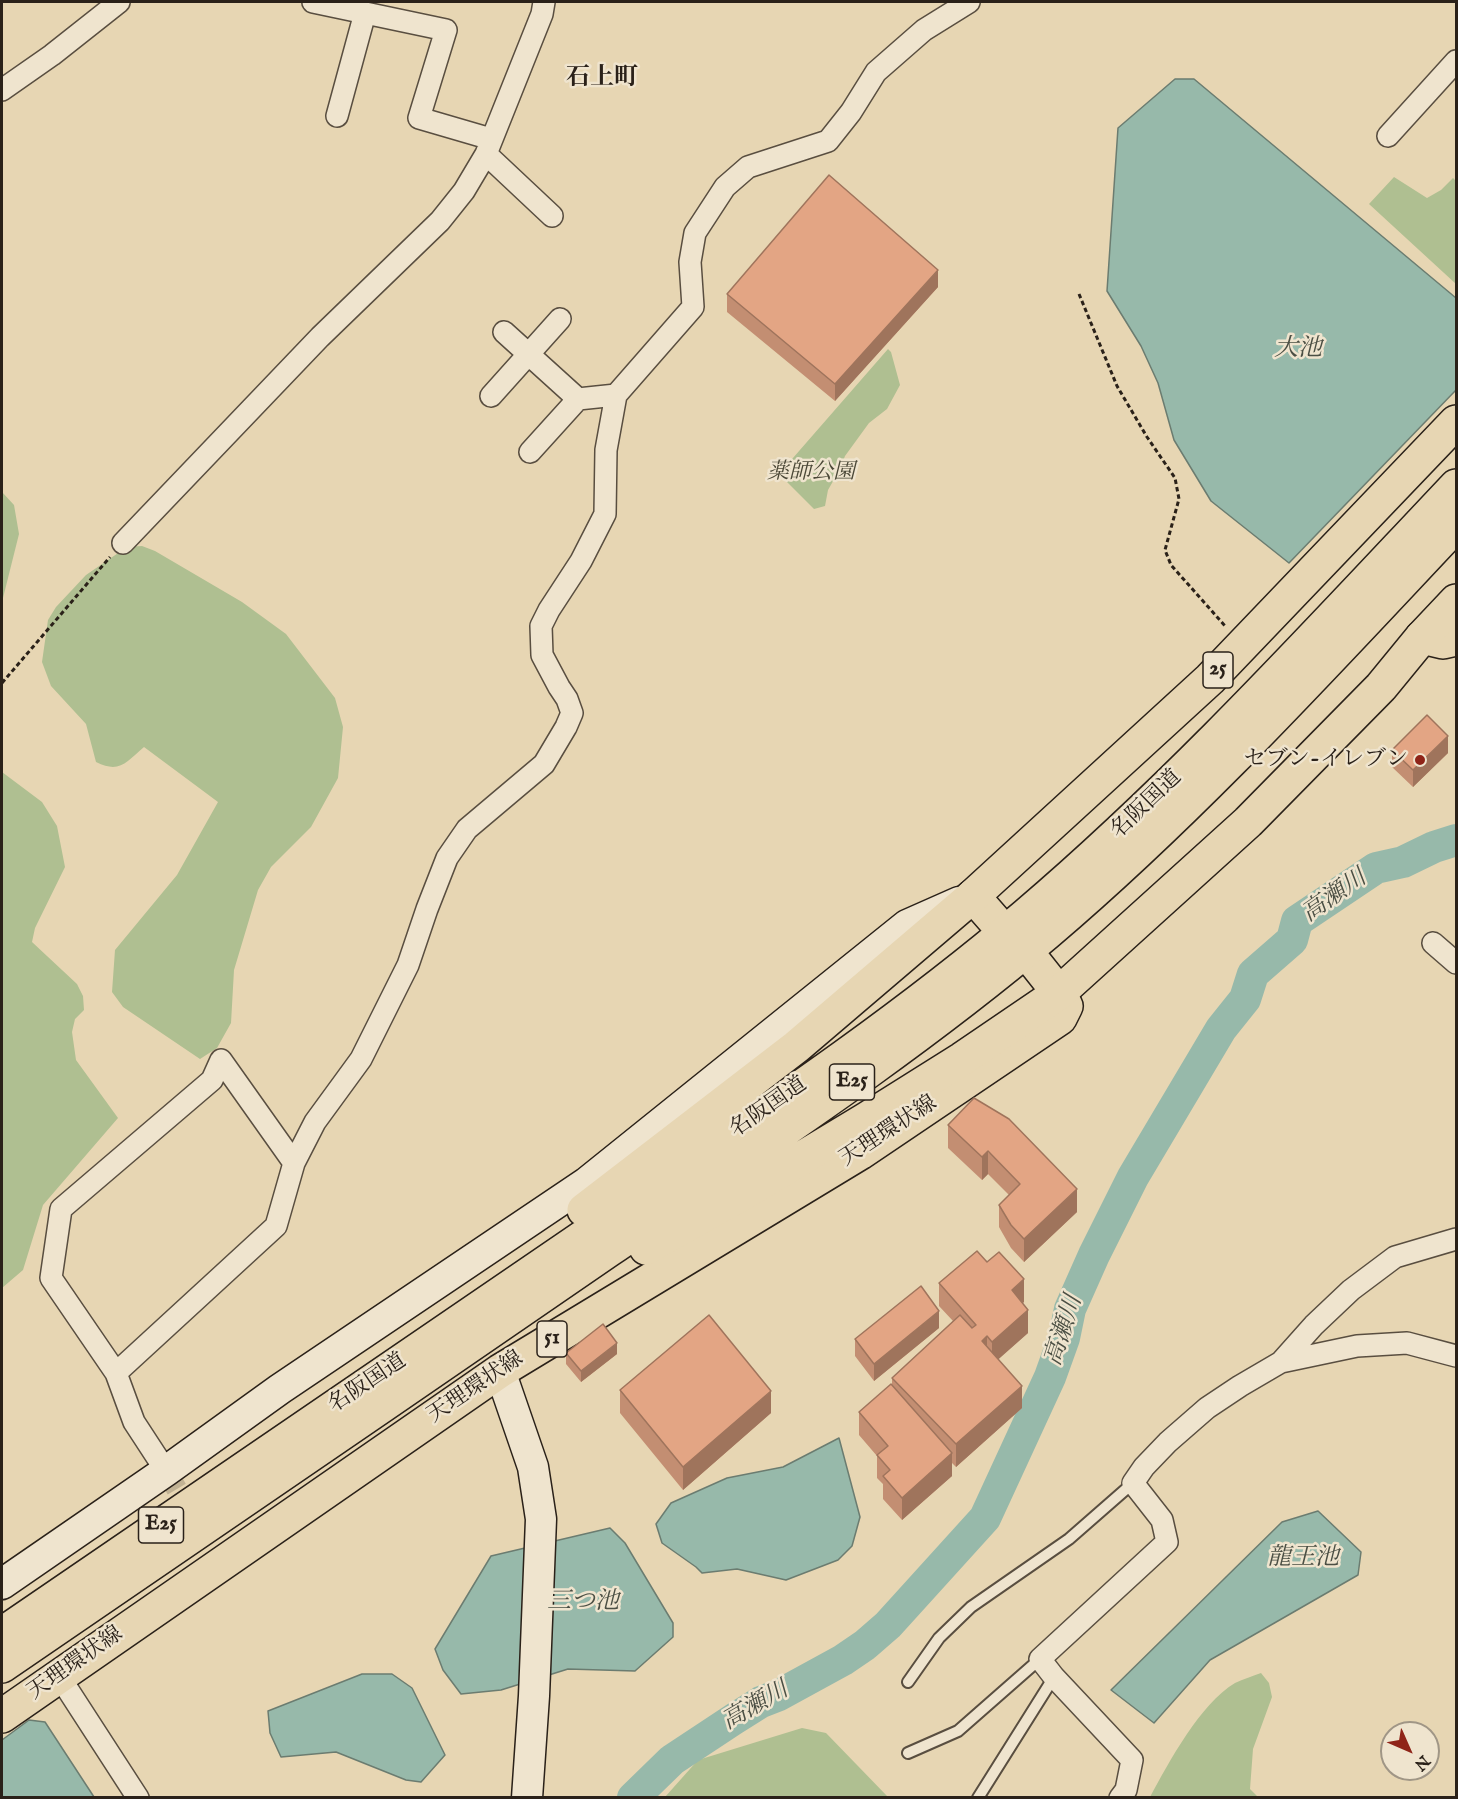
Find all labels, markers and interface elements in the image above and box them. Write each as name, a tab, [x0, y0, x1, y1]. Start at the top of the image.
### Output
district label: 石上町	[566, 65, 638, 93]
water label: 大池	[1274, 336, 1322, 364]
park label: 薬師公園	[767, 460, 855, 486]
road number: 25	[1203, 652, 1233, 688]
place label: セブン-イレブン	[1244, 747, 1408, 773]
marker: セブン-イレブン	[1413, 753, 1427, 767]
street label: 名阪国道	[1106, 765, 1188, 845]
water label: 高瀬川	[1297, 865, 1373, 929]
road number: E25	[830, 1064, 874, 1100]
street label: 名阪国道	[725, 1072, 813, 1144]
street label: 天理環状線	[836, 1091, 942, 1173]
water label: 高瀬川	[1040, 1292, 1090, 1370]
road number: 51	[537, 1321, 567, 1357]
street label: 天理環状線	[423, 1346, 529, 1430]
street label: 名阪国道	[324, 1348, 412, 1420]
road number: E25	[138, 1507, 184, 1543]
water label: 龍王池	[1267, 1545, 1339, 1573]
water label: 三つ池	[547, 1589, 619, 1617]
street label: 天理環状線	[23, 1622, 129, 1706]
water label: 高瀬川	[718, 1677, 794, 1737]
north arrow	[1380, 1721, 1440, 1781]
text: N	[1409, 1750, 1433, 1774]

